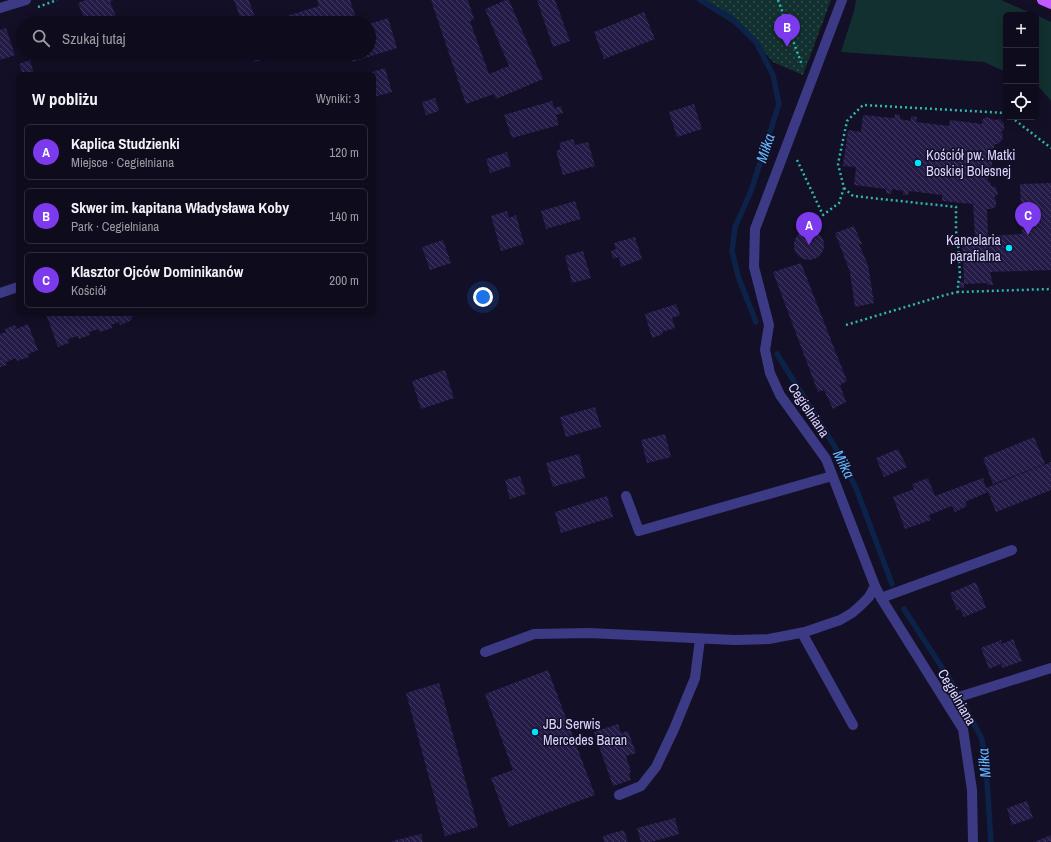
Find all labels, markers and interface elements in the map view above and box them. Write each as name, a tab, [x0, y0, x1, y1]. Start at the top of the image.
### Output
map controls	[1003, 12, 1039, 120]
button: +	[1003, 12, 1039, 48]
pin: B	[774, 14, 800, 47]
search box	[16, 16, 376, 60]
icon: search	[30, 27, 52, 49]
text: Szukaj tutaj	[62, 28, 126, 49]
button: −	[1003, 48, 1039, 84]
button: locate	[1003, 84, 1039, 120]
text: W pobliżu	[32, 87, 98, 110]
text: Wyniki: 3	[316, 90, 360, 107]
water label: Miłka	[750, 131, 780, 165]
text: Kaplica Studzienki	[71, 133, 180, 154]
text: A	[42, 144, 50, 161]
text: 120 m	[329, 144, 359, 161]
place label: Kościół pw. Matki Boskiej Bolesnej	[926, 146, 1015, 180]
text: Miejsce · Cegielniana	[71, 154, 174, 171]
marker: Kościół pw. Matki Boskiej Bolesnej	[913, 158, 923, 168]
text: Skwer im. kapitana Władysława Koby	[71, 197, 289, 218]
pin: C	[1015, 202, 1041, 235]
text: B	[42, 208, 50, 225]
text: 140 m	[329, 208, 359, 225]
pin: A	[796, 212, 822, 245]
text: Park · Cegielniana	[71, 218, 159, 235]
place label: Kancelaria parafialna	[946, 231, 1002, 265]
marker: Kancelaria parafialna	[1004, 243, 1014, 253]
text: Klasztor Ojców Dominikanów	[71, 261, 243, 282]
text: C	[42, 272, 50, 289]
text: 200 m	[329, 272, 359, 289]
text: Kościół	[71, 282, 106, 299]
your location	[473, 287, 493, 307]
street label: Cegielniana	[784, 379, 834, 441]
water label: Miłka	[828, 446, 860, 482]
street label: Cegielniana	[934, 666, 981, 729]
place label: JBJ Serwis Mercedes Baran	[543, 715, 627, 749]
marker: JBJ Serwis Mercedes Baran	[530, 727, 540, 737]
water label: Miłka	[972, 747, 996, 779]

